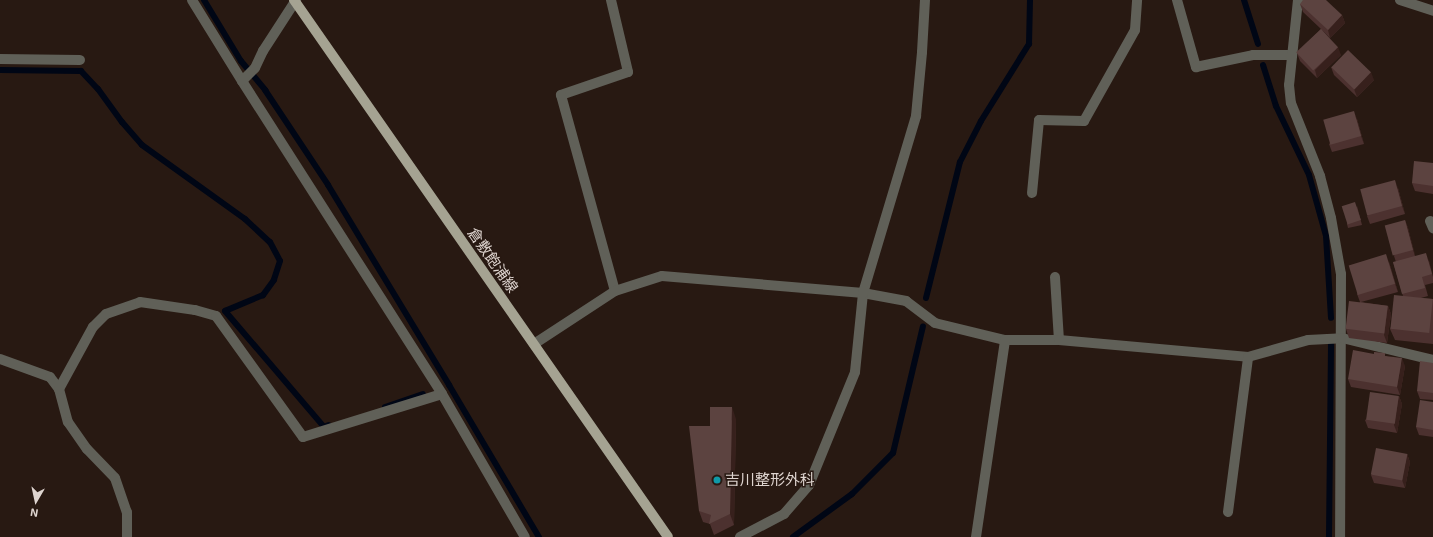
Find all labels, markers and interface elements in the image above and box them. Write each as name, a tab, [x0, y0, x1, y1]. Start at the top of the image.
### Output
street label: 倉敷飽浦線	[464, 224, 522, 296]
place label: 吉川整形外科	[725, 471, 815, 489]
marker: 吉川整形外科	[712, 475, 722, 485]
north arrow	[16, 481, 56, 521]
text: N	[29, 506, 39, 520]

